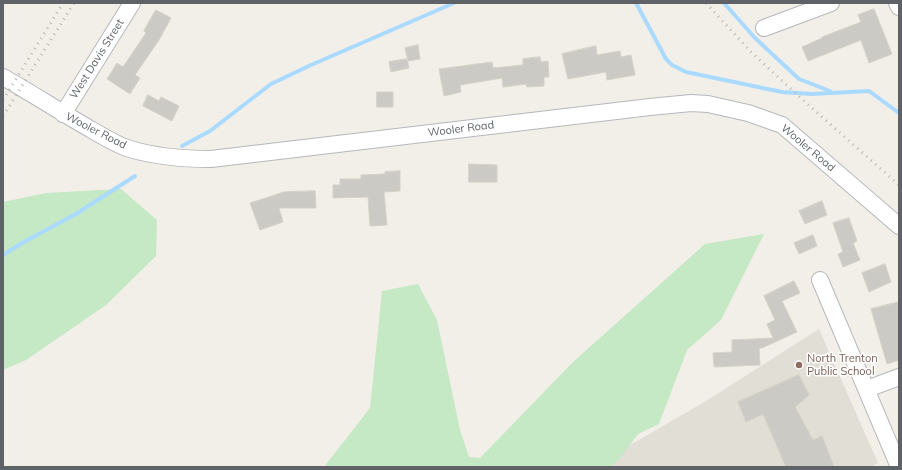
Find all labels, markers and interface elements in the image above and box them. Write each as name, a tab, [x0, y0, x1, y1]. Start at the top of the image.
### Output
street label: West Davis Street	[67, 17, 127, 101]
street label: Wooler Road	[63, 110, 129, 152]
street label: Wooler Road	[427, 118, 495, 140]
street label: Wooler Road	[778, 122, 838, 174]
place label: North Trenton Public School	[807, 352, 878, 378]
marker: North Trenton Public School	[794, 360, 804, 370]

